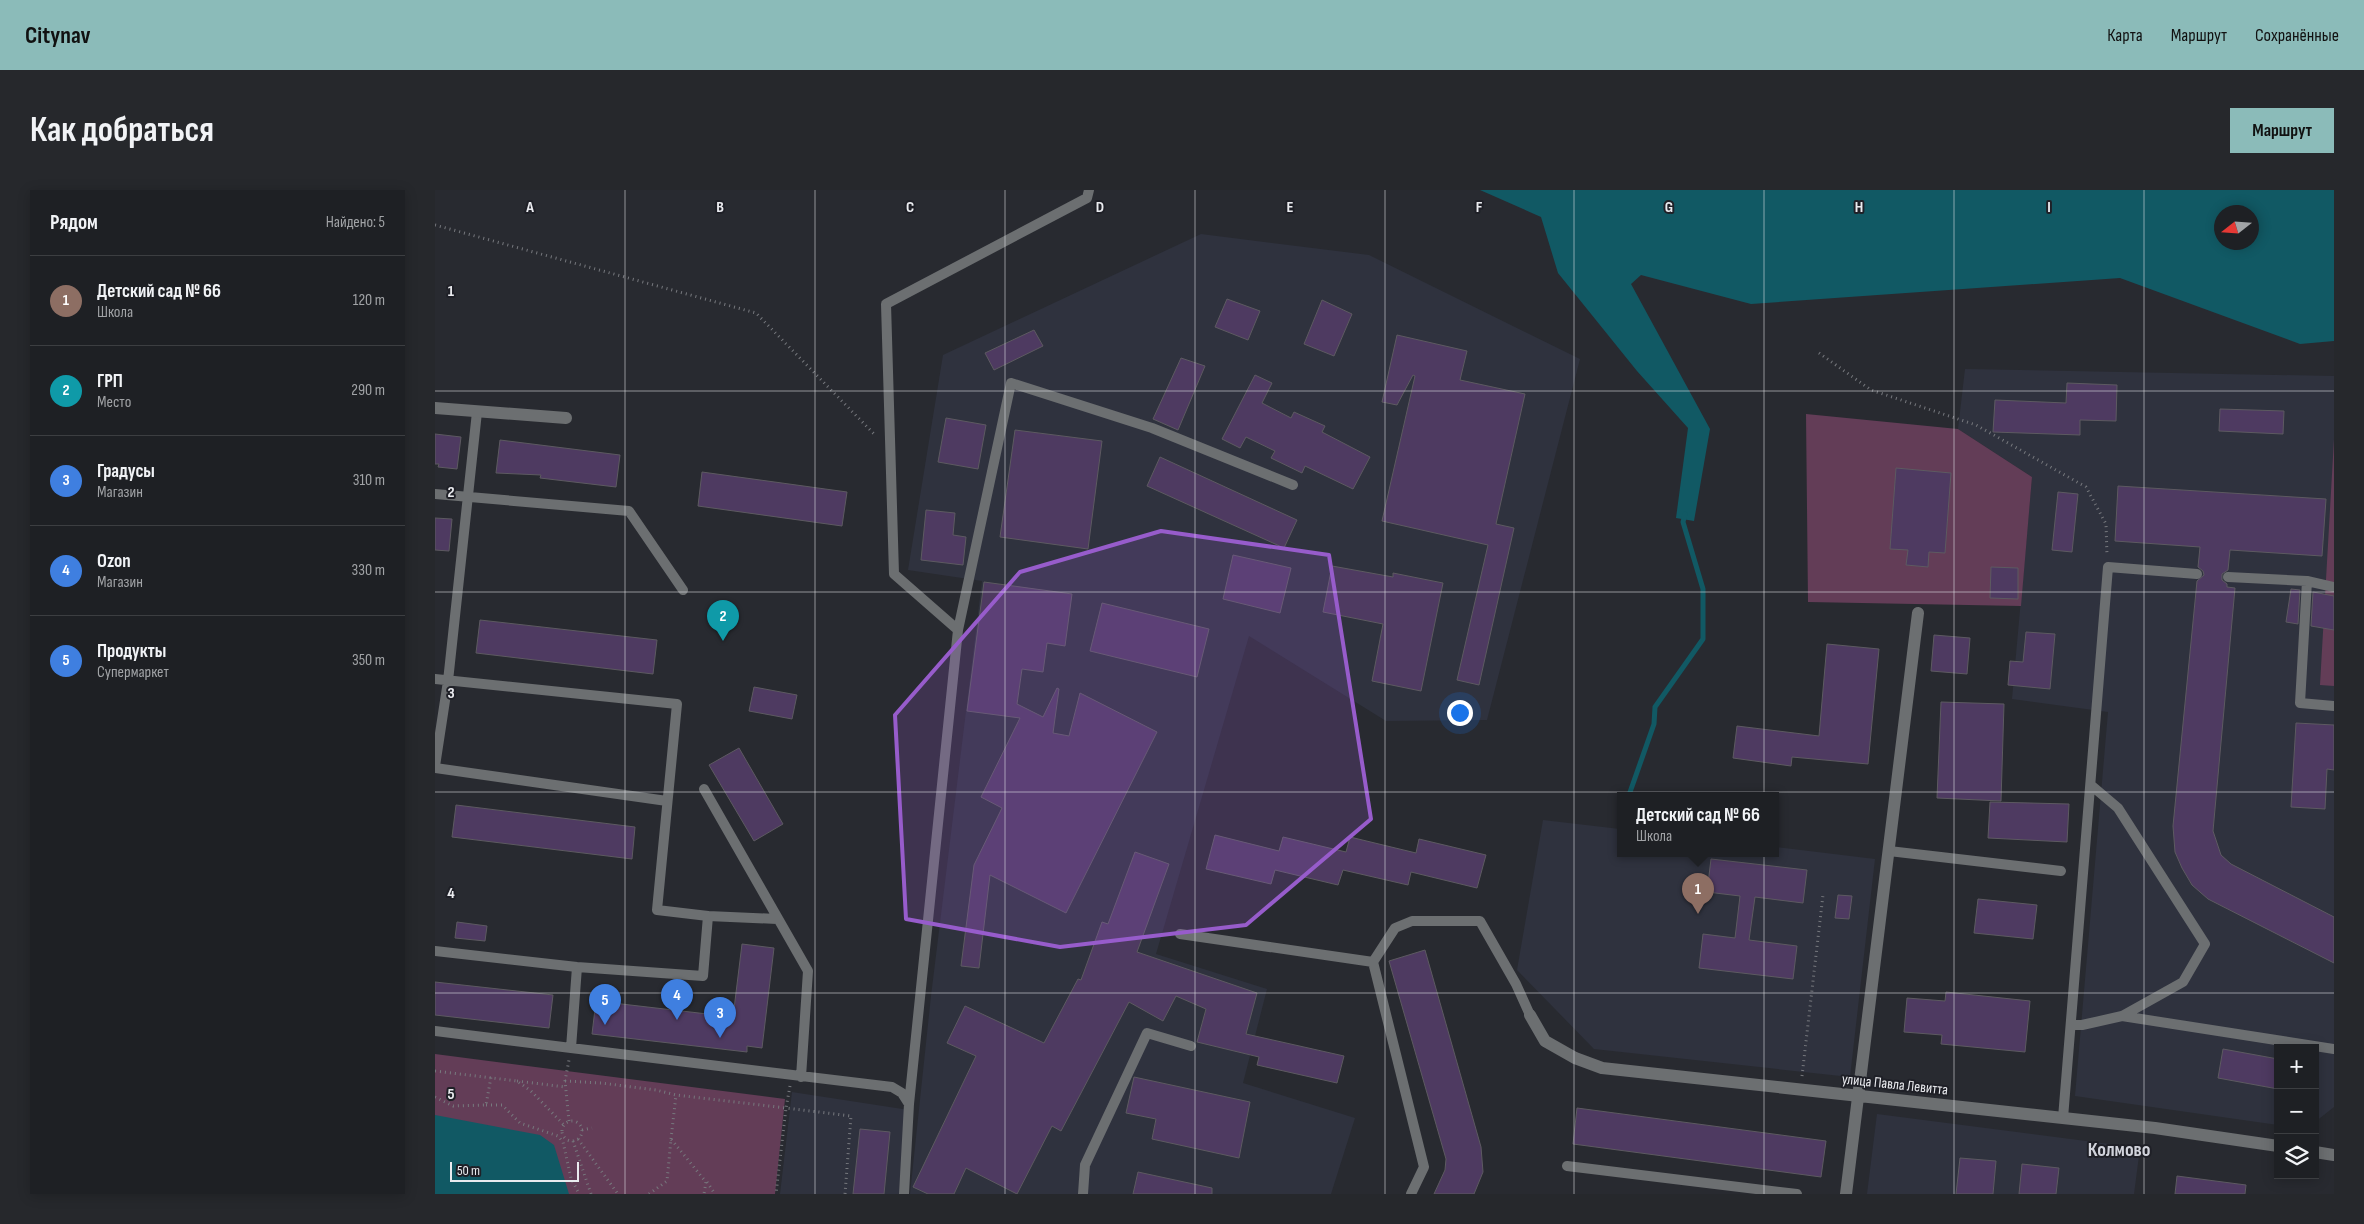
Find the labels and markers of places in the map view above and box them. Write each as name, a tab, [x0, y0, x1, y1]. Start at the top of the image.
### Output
pin: 2	[707, 600, 739, 641]
pin: 1	[1682, 873, 1714, 914]
pin: 4	[661, 979, 693, 1020]
pin: 5	[589, 984, 621, 1025]
pin: 3	[704, 997, 736, 1038]

